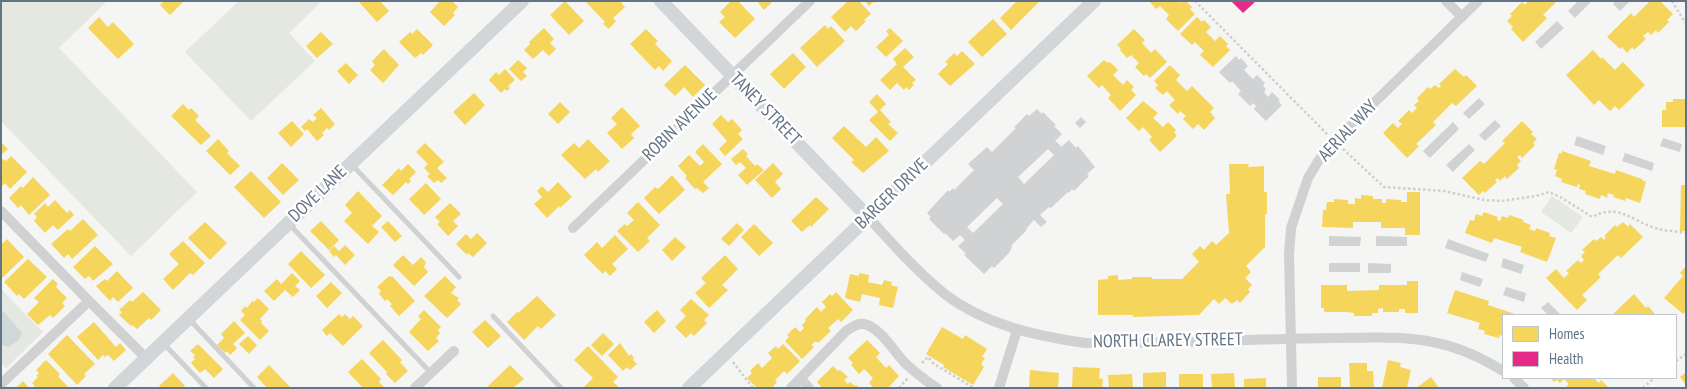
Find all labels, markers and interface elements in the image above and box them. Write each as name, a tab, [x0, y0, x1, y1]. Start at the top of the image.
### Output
street label: TANEY STREET	[725, 68, 805, 150]
street label: ROBIN AVENUE	[638, 84, 722, 166]
street label: AERIAL WAY	[1314, 96, 1382, 166]
street label: BARGER DRIVE	[851, 154, 933, 234]
street label: DOVE LANE	[284, 161, 352, 227]
legend	[1502, 314, 1677, 379]
text: Homes	[1549, 324, 1585, 343]
street label: NORTH CLAREY STREET	[1093, 329, 1243, 353]
text: Health	[1549, 349, 1583, 368]

